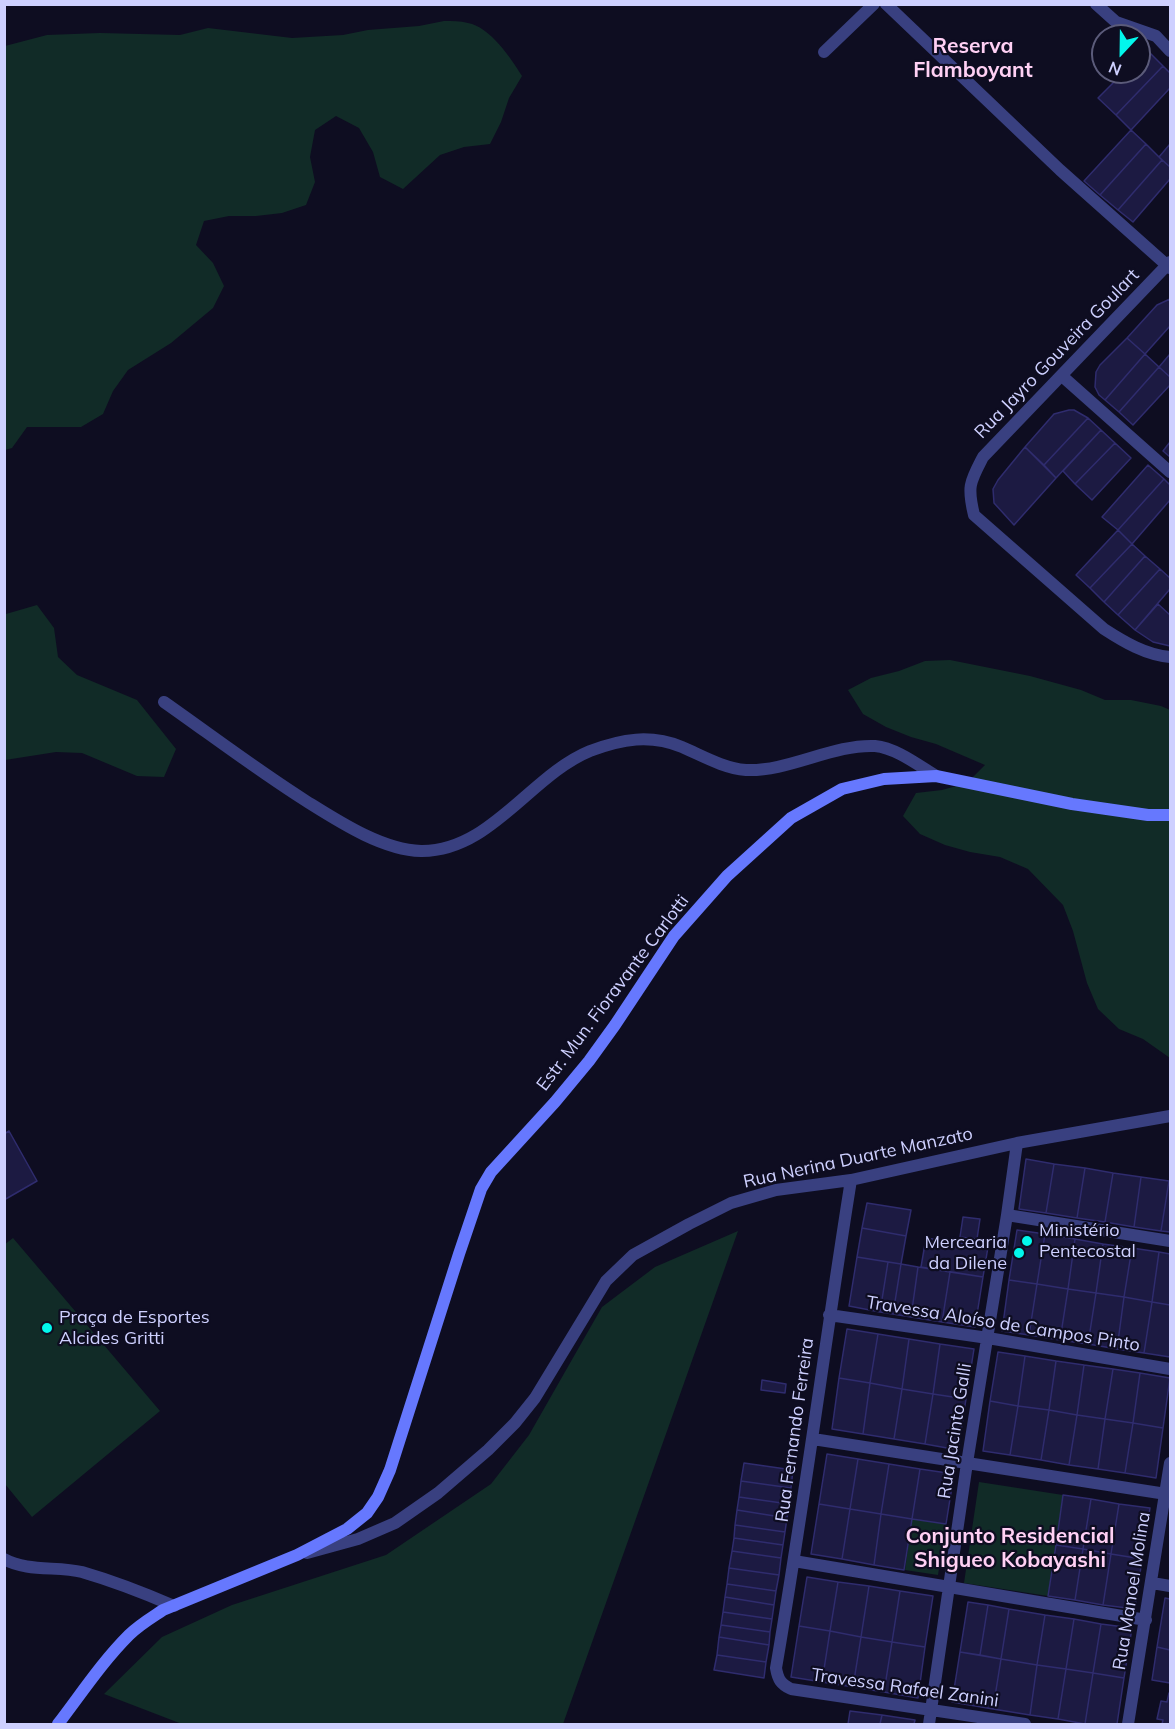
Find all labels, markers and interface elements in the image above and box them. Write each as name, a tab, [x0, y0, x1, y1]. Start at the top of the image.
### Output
north arrow	[1091, 24, 1151, 84]
district label: Reserva Flamboyant	[913, 34, 1033, 84]
text: N	[1106, 57, 1124, 80]
street label: Rua Jayro Gouveira Goulart	[970, 265, 1144, 443]
street label: Estr. Mun. Fioravante Carlotti	[532, 891, 694, 1095]
street label: Rua Nerina Duarte Manzato	[741, 1123, 975, 1193]
place label: Ministério Pentecostal	[1039, 1220, 1136, 1262]
place label: Mercearia da Dilene	[924, 1232, 1007, 1274]
marker: Ministério Pentecostal	[1020, 1234, 1034, 1248]
marker: Mercearia da Dilene	[1012, 1246, 1026, 1260]
street label: Travessa Aloíso de Campos Pinto	[865, 1292, 1141, 1356]
place label: Praça de Esportes Alcides Gritti	[59, 1307, 210, 1350]
marker: Praça de Esportes Alcides Gritti	[40, 1321, 54, 1335]
street label: Rua Fernando Ferreira	[771, 1336, 819, 1524]
street label: Rua Jacinto Galli	[934, 1362, 976, 1500]
street label: Rua Manoel Molina	[1109, 1510, 1155, 1672]
district label: Conjunto Residencial Shigueo Kobayashi	[905, 1524, 1115, 1574]
street label: Travessa Rafael Zanini	[810, 1664, 1000, 1712]

